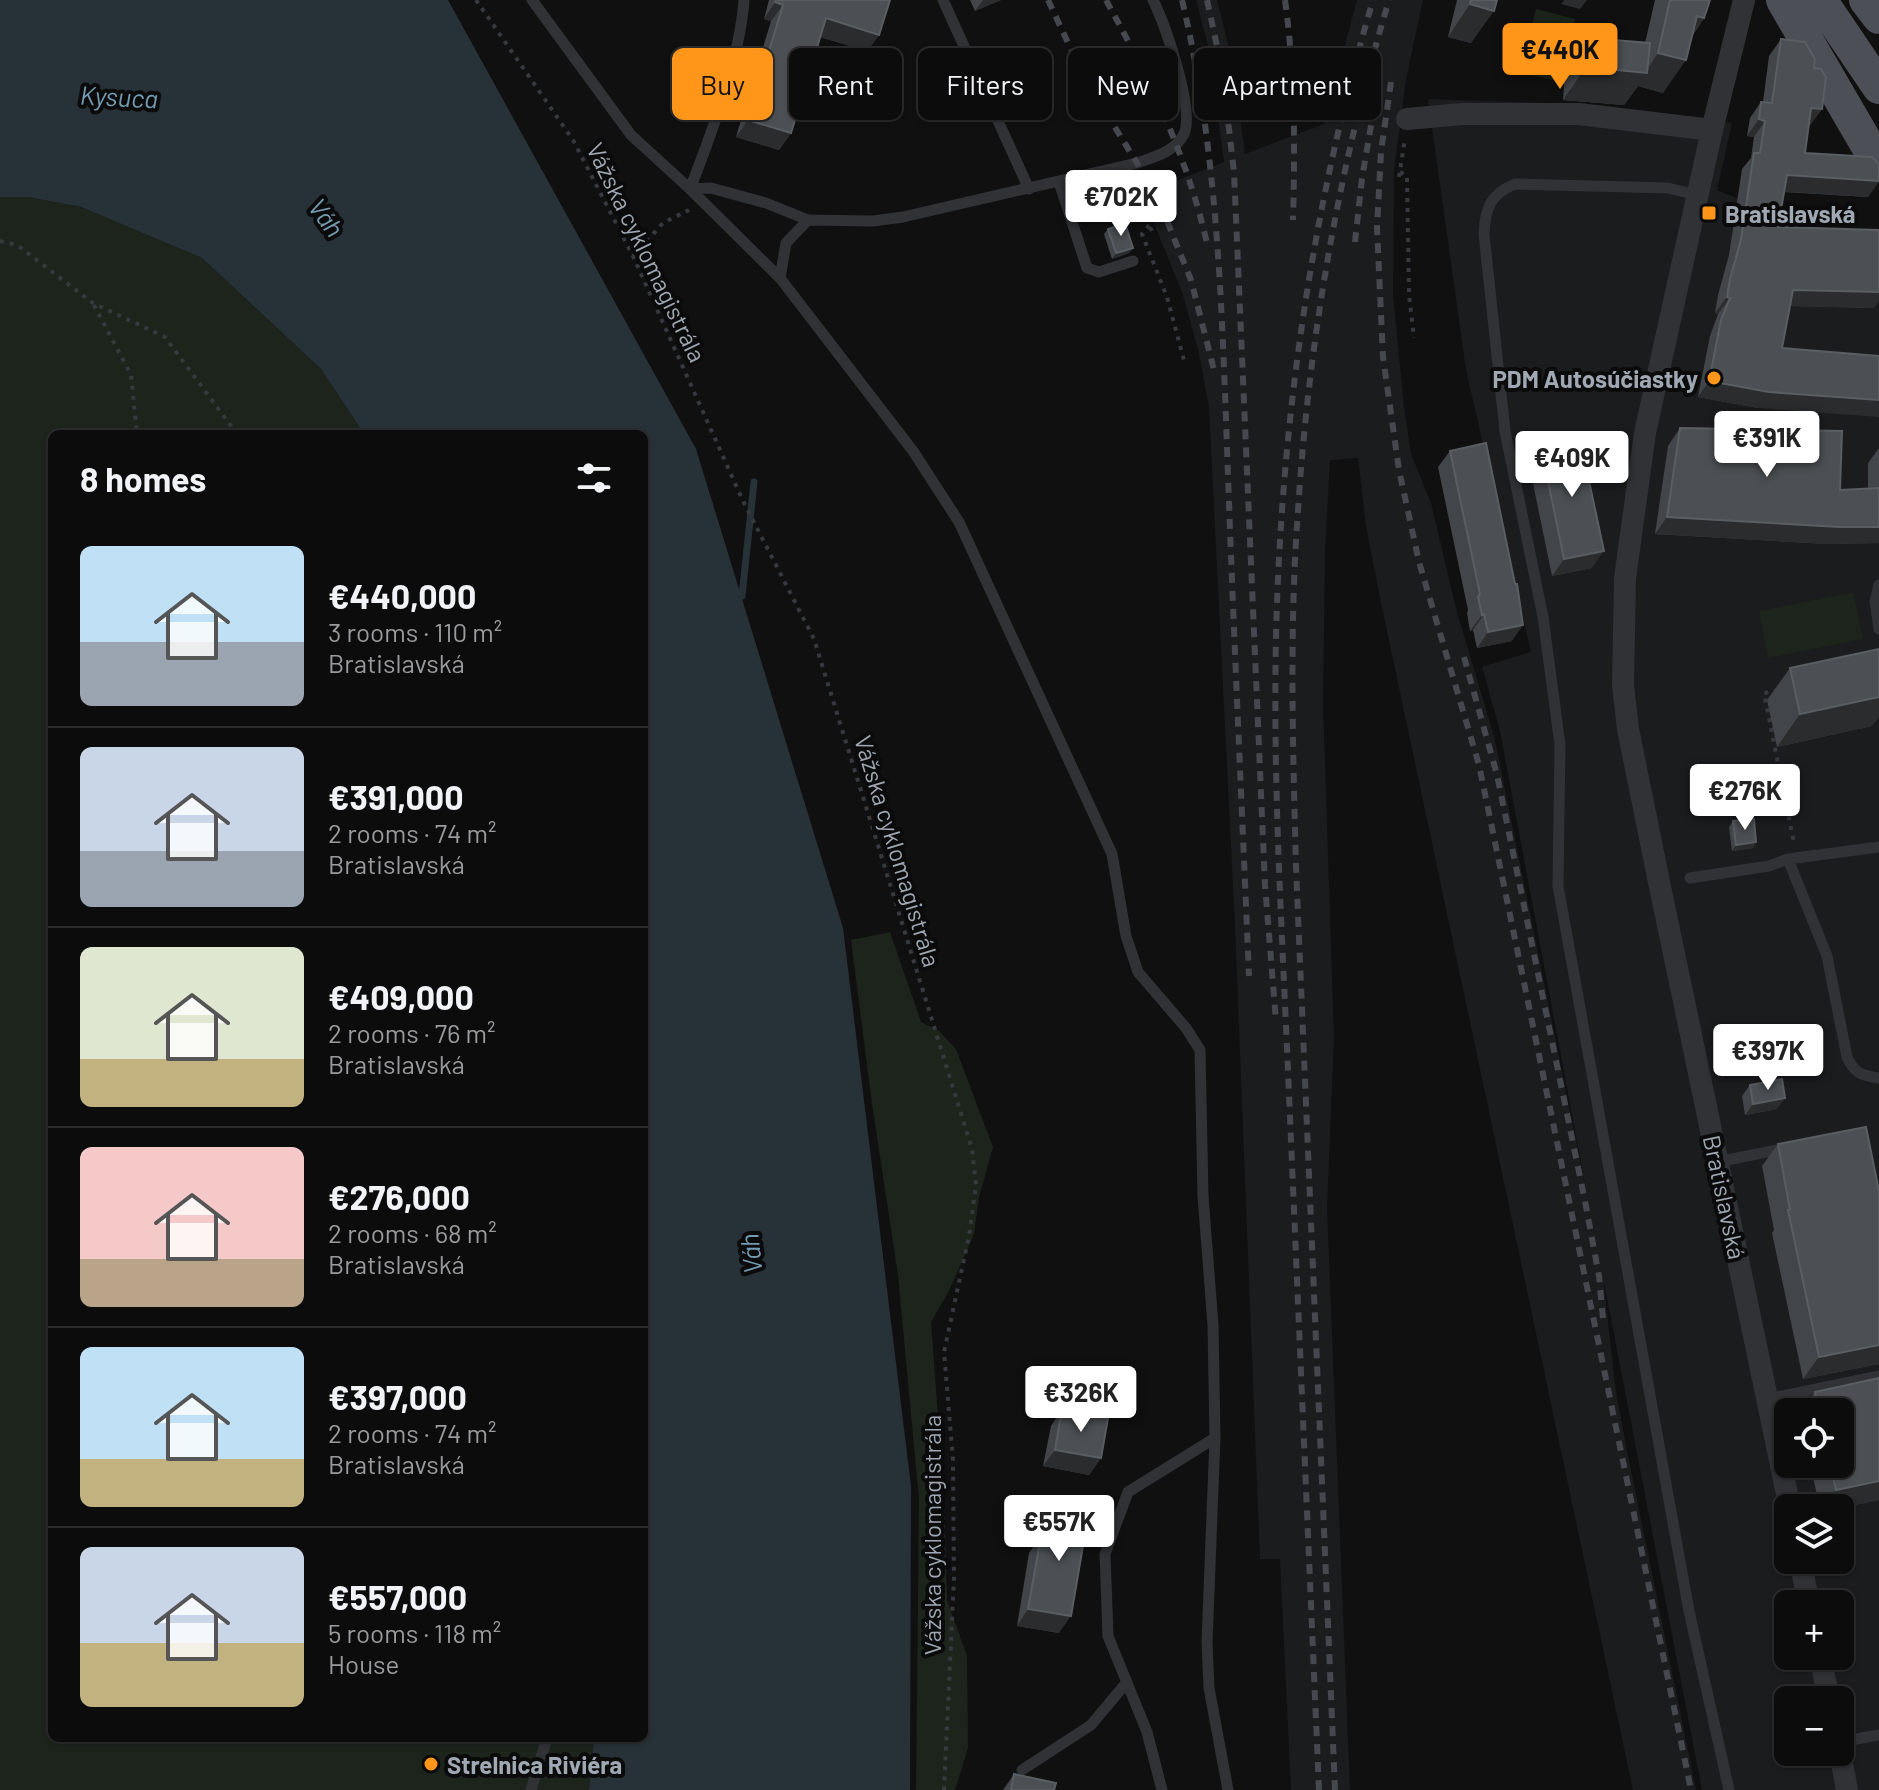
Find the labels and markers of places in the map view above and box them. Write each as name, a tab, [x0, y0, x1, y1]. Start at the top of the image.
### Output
pin: €440K	[1504, 23, 1616, 91]
pin: €702K	[1065, 170, 1177, 238]
place label: Bratislavská	[1725, 199, 1855, 228]
marker: Bratislavská	[1700, 204, 1718, 222]
place label: PDM Autosúčiastky	[1492, 364, 1698, 393]
marker: PDM Autosúčiastky	[1705, 369, 1723, 387]
pin: €391K	[1711, 411, 1823, 479]
pin: €409K	[1516, 431, 1628, 499]
pin: €276K	[1689, 764, 1801, 832]
pin: €397K	[1712, 1024, 1824, 1092]
pin: €326K	[1025, 1366, 1137, 1434]
pin: €557K	[1003, 1495, 1115, 1563]
place label: Strelnica Riviéra	[447, 1750, 622, 1779]
marker: Strelnica Riviéra	[422, 1755, 440, 1773]

